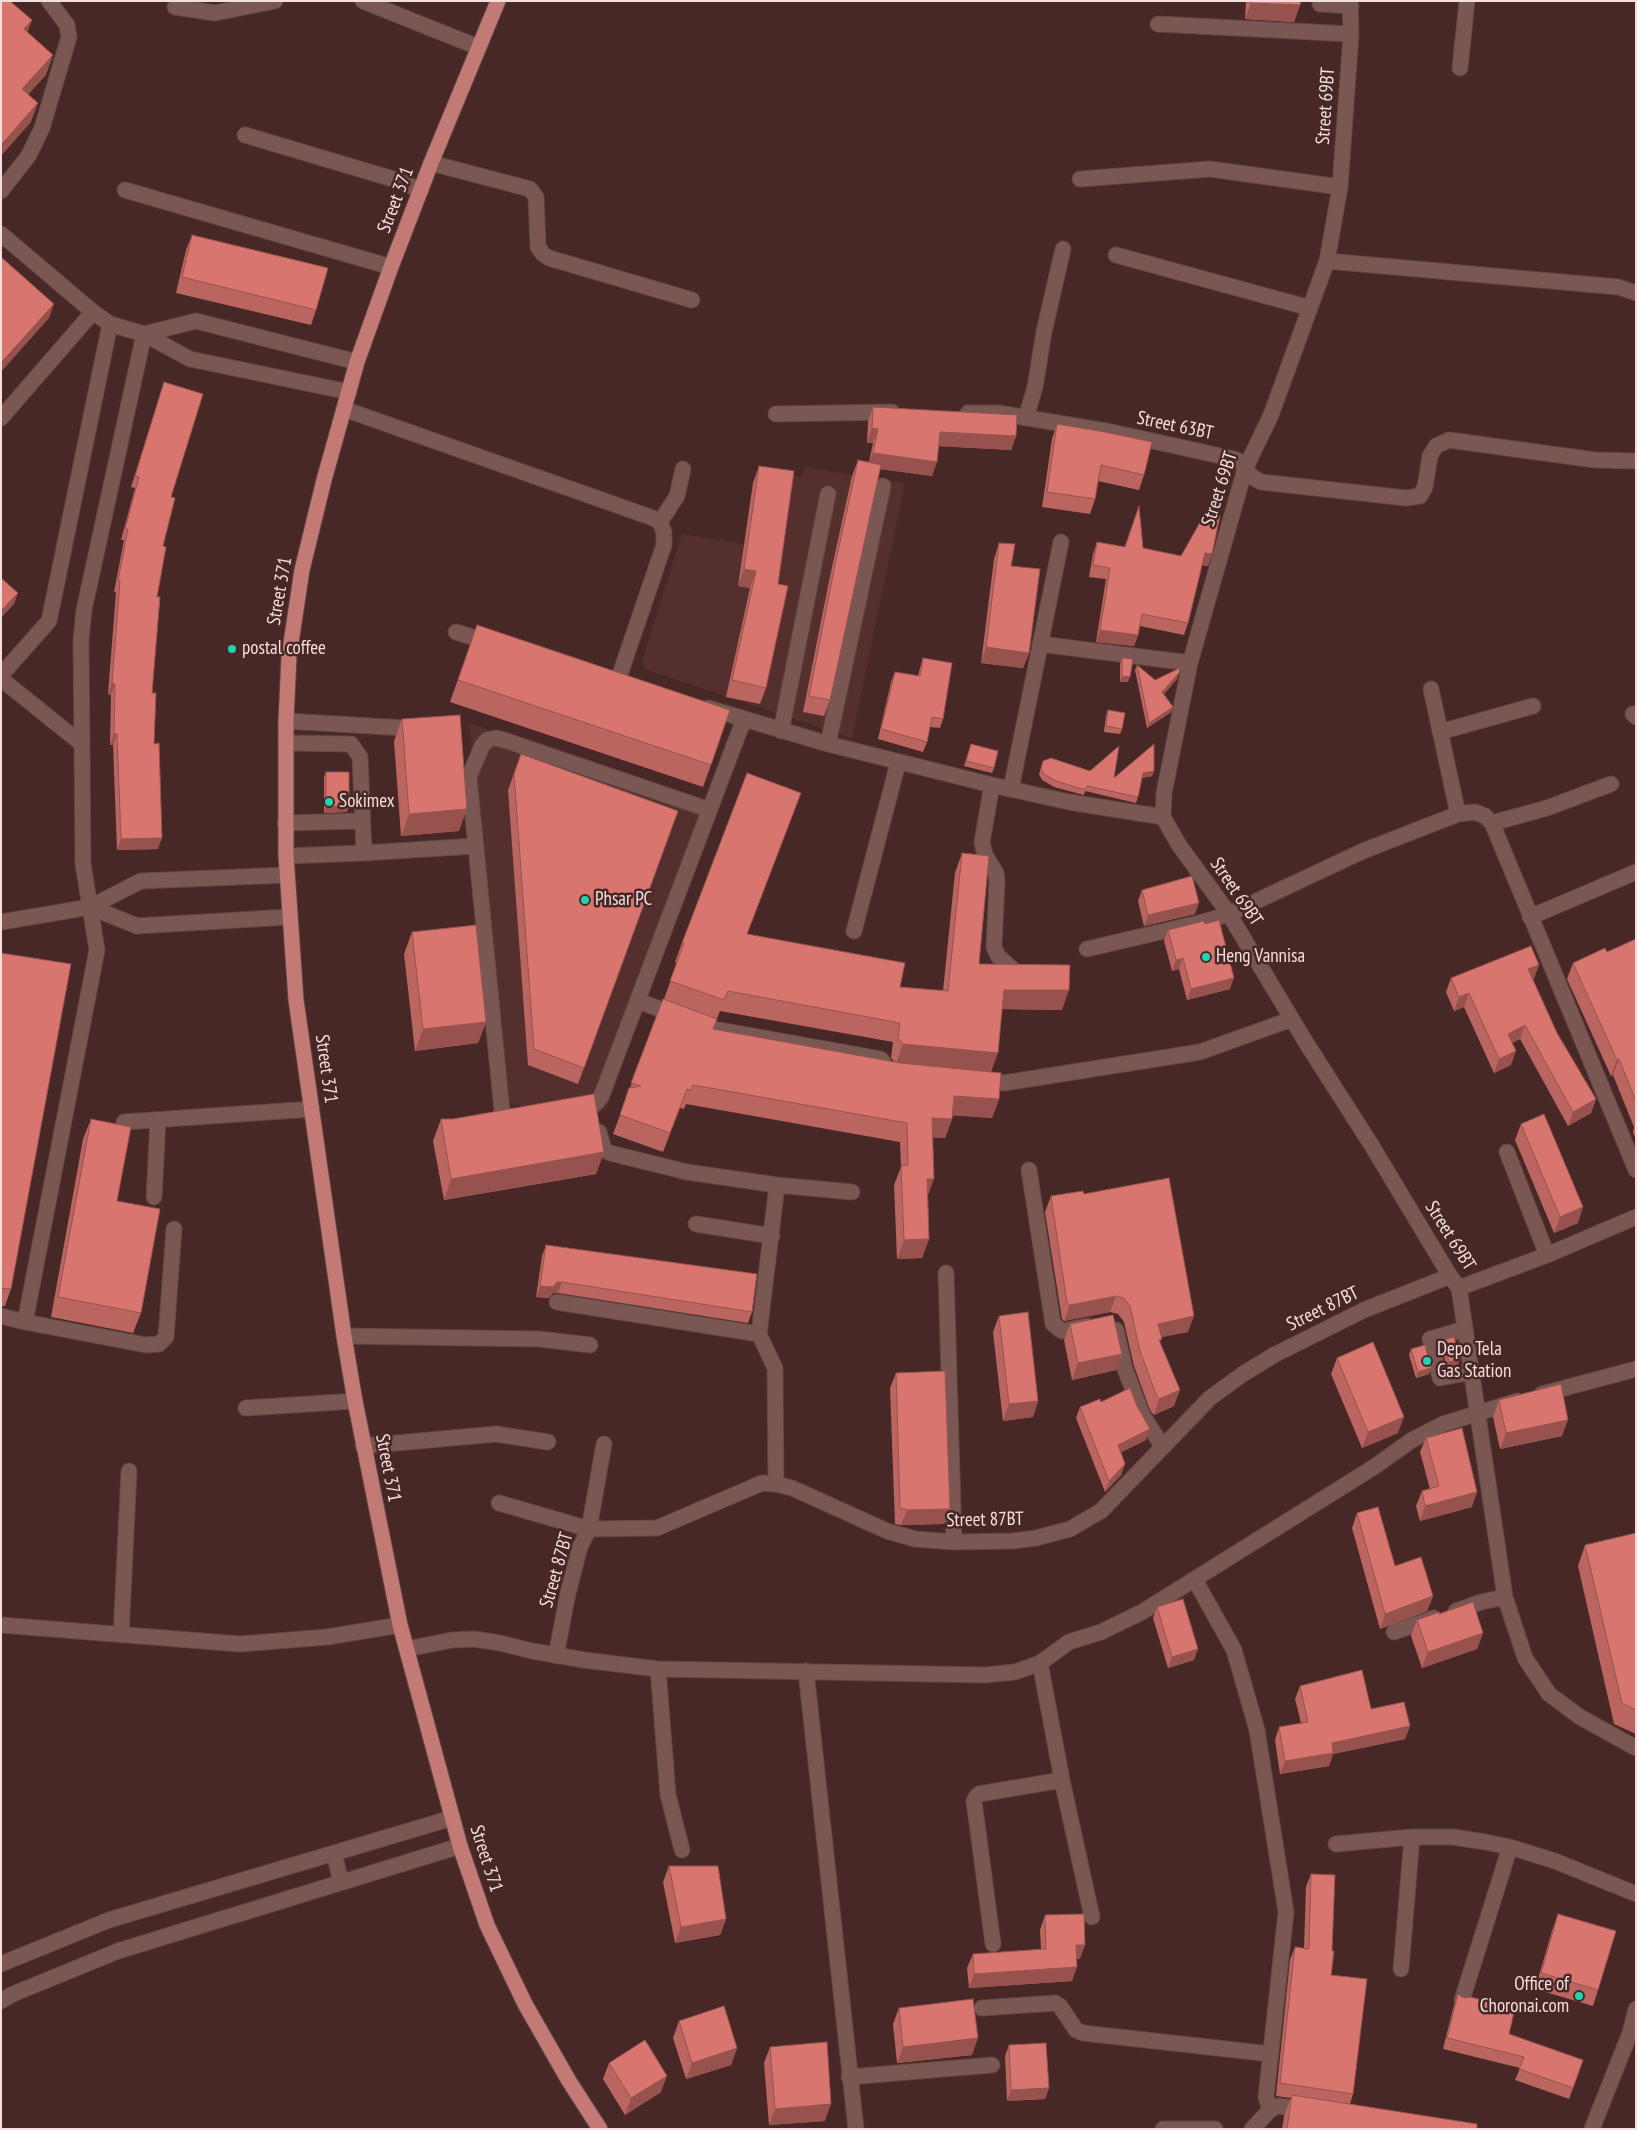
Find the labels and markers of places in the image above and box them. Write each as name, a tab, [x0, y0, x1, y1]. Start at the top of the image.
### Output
place label: postal coffee	[242, 638, 326, 660]
marker: postal coffee	[226, 643, 238, 655]
place label: Sokimex	[339, 791, 395, 813]
marker: Sokimex	[323, 796, 335, 808]
place label: Phsar PC	[595, 889, 652, 911]
marker: Phsar PC	[579, 894, 591, 906]
place label: Heng Vannisa	[1216, 946, 1305, 968]
marker: Heng Vannisa	[1200, 951, 1212, 963]
place label: Depo Tela Gas Station	[1437, 1339, 1511, 1383]
marker: Depo Tela Gas Station	[1421, 1355, 1433, 1367]
place label: Office of Choronai.com	[1480, 1974, 1569, 2018]
marker: Office of Choronai.com	[1573, 1990, 1585, 2002]

